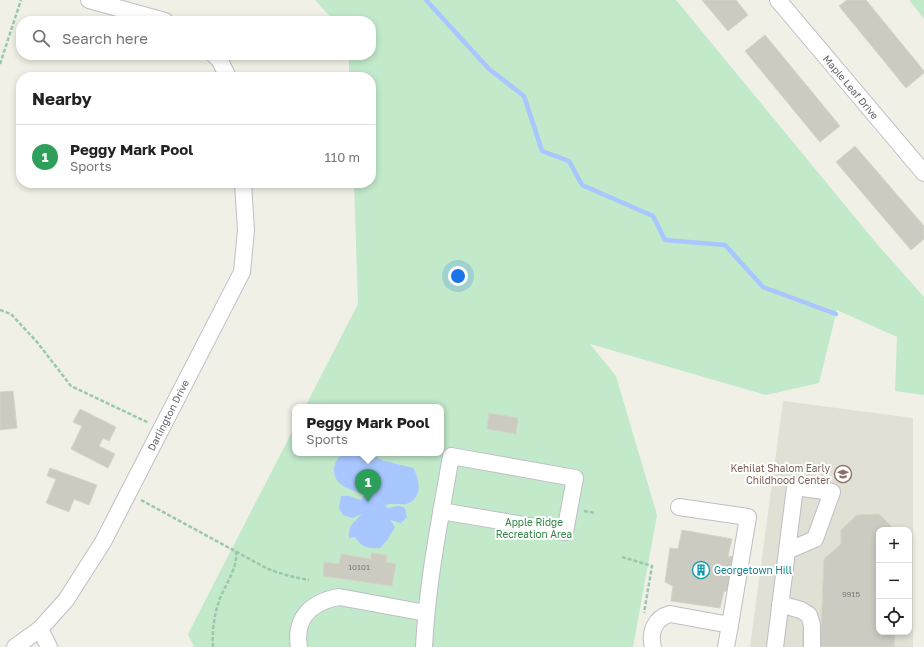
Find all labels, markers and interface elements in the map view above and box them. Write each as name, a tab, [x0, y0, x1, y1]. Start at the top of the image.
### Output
search box	[16, 16, 376, 60]
icon: search	[30, 27, 52, 49]
text: Search here	[62, 29, 148, 47]
street label: Maple Leaf Drive	[821, 53, 881, 122]
text: Nearby	[32, 88, 92, 109]
text: Peggy Mark Pool	[70, 140, 193, 158]
text: 1	[42, 149, 48, 165]
text: 110 m	[325, 149, 360, 165]
text: Sports	[70, 158, 112, 174]
your location	[448, 266, 468, 286]
street label: Darlington Drive	[145, 377, 191, 453]
popup	[292, 404, 444, 456]
text: Peggy Mark Pool	[306, 413, 430, 431]
text: Sports	[306, 431, 348, 447]
place label: Kehilat Shalom Early Childhood Center	[731, 462, 830, 486]
school or university icon: Kehilat Shalom Early Childhood Center	[833, 464, 853, 484]
pin: 1	[355, 469, 381, 502]
park label: Apple Ridge Recreation Area	[496, 516, 572, 540]
map controls	[876, 527, 912, 635]
button: +	[876, 527, 912, 563]
building icon: Georgetown Hill	[691, 560, 711, 580]
house number: 10101	[348, 562, 370, 572]
button: −	[876, 563, 912, 599]
place label: Georgetown Hill	[714, 564, 792, 576]
house number: 9915	[842, 589, 860, 599]
button: locate	[876, 599, 912, 635]

